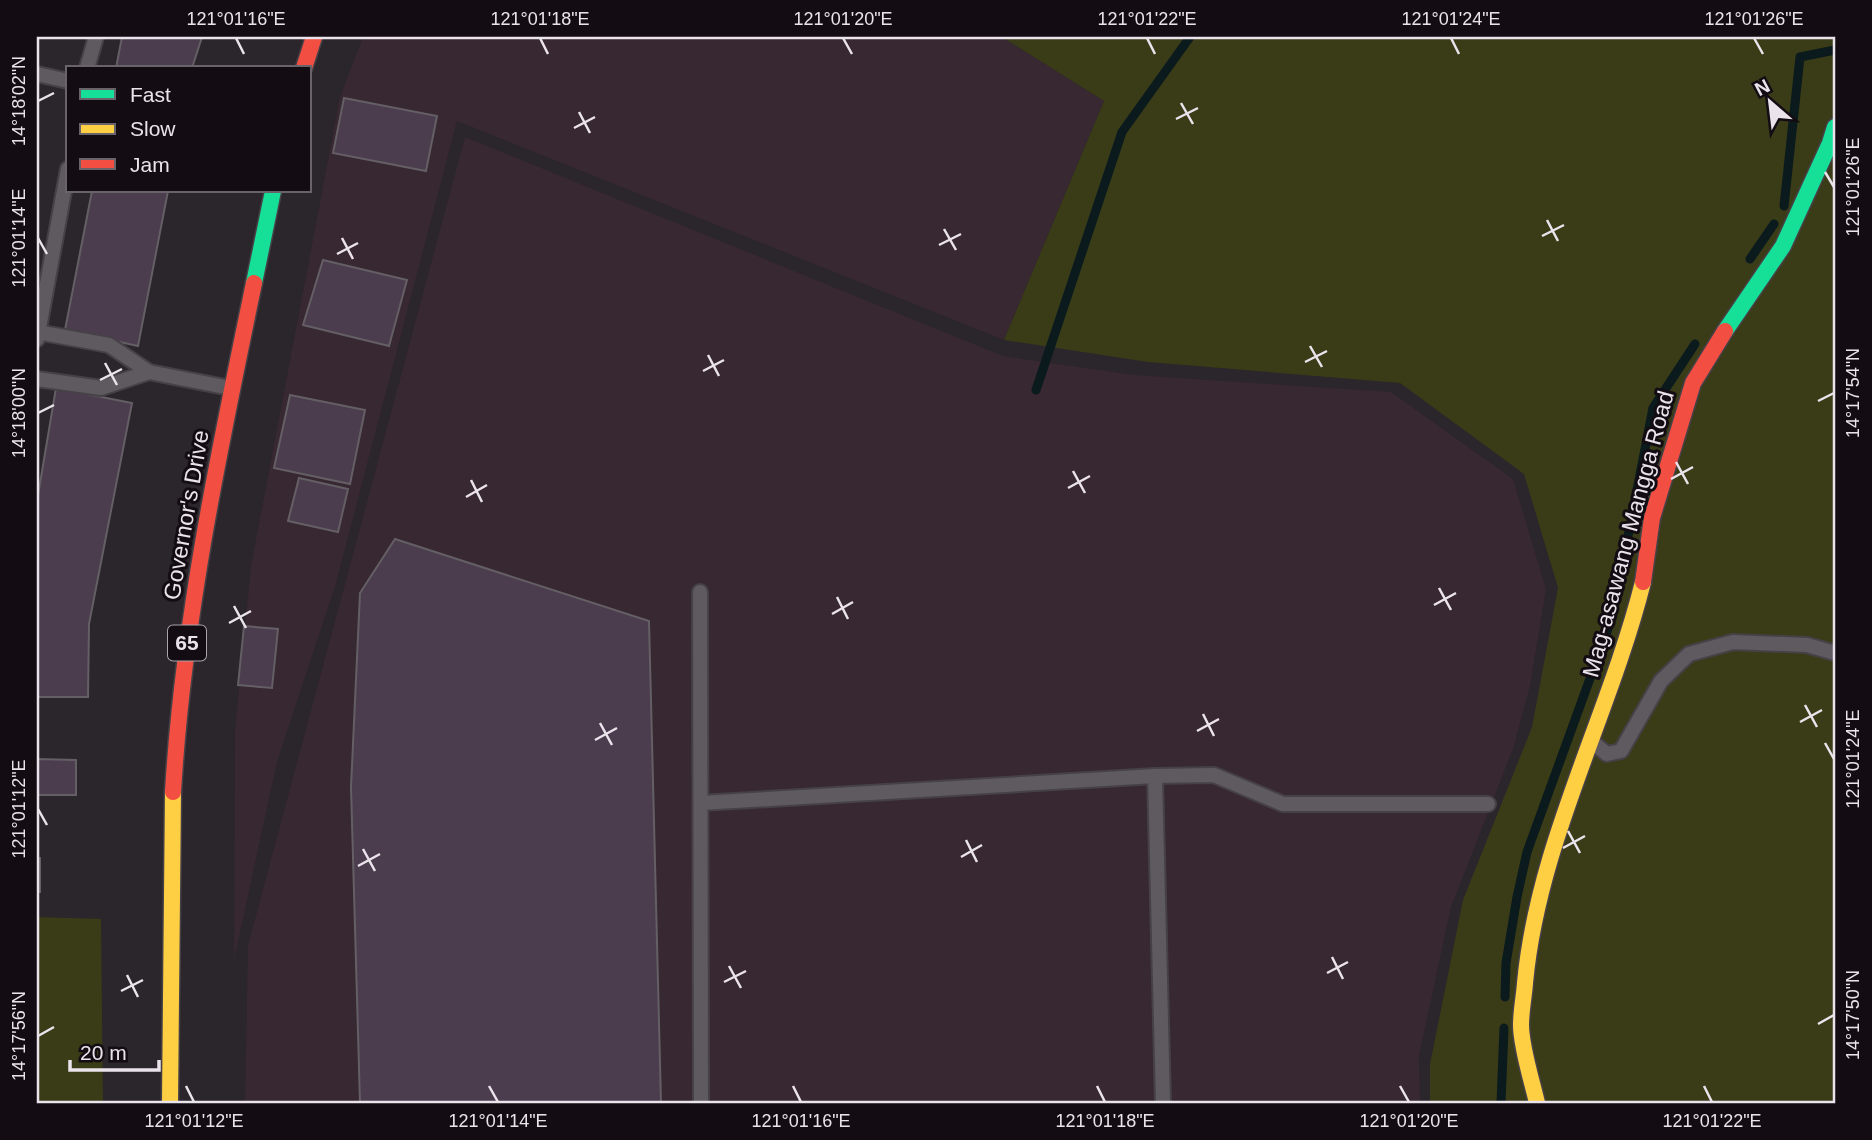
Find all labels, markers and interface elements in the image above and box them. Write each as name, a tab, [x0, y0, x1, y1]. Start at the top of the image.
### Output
text: 121°01'16"E	[186, 9, 286, 29]
text: 121°01'18"E	[490, 9, 590, 29]
text: 121°01'20"E	[793, 9, 893, 29]
text: 121°01'22"E	[1097, 9, 1197, 29]
text: 121°01'24"E	[1401, 9, 1501, 29]
text: 121°01'26"E	[1704, 9, 1804, 29]
text: 14°18'02"N	[9, 56, 29, 146]
legend	[66, 66, 312, 192]
north arrow	[1736, 66, 1806, 136]
text: N	[1751, 75, 1773, 100]
text: Fast	[130, 83, 171, 106]
text: Slow	[130, 117, 176, 140]
text: 121°01'26"E	[1843, 137, 1863, 237]
text: Jam	[130, 153, 170, 176]
text: 121°01'14"E	[9, 188, 29, 288]
text: 14°17'54"N	[1843, 348, 1863, 438]
text: 14°18'00"N	[9, 368, 29, 458]
street label: Mag-asawang Mangga Road	[1577, 388, 1679, 680]
street label: Governor's Drive	[158, 428, 214, 602]
road number: 65	[168, 626, 206, 660]
text: 121°01'24"E	[1843, 709, 1863, 809]
text: 121°01'12"E	[9, 759, 29, 859]
text: 14°17'50"N	[1843, 970, 1863, 1060]
text: 14°17'56"N	[9, 991, 29, 1081]
scale bar	[70, 1028, 159, 1072]
text: 20 m	[80, 1041, 127, 1064]
text: 121°01'12"E	[144, 1111, 244, 1131]
text: 121°01'14"E	[448, 1111, 548, 1131]
text: 121°01'16"E	[751, 1111, 851, 1131]
text: 121°01'18"E	[1055, 1111, 1155, 1131]
text: 121°01'20"E	[1359, 1111, 1459, 1131]
text: 121°01'22"E	[1662, 1111, 1762, 1131]

